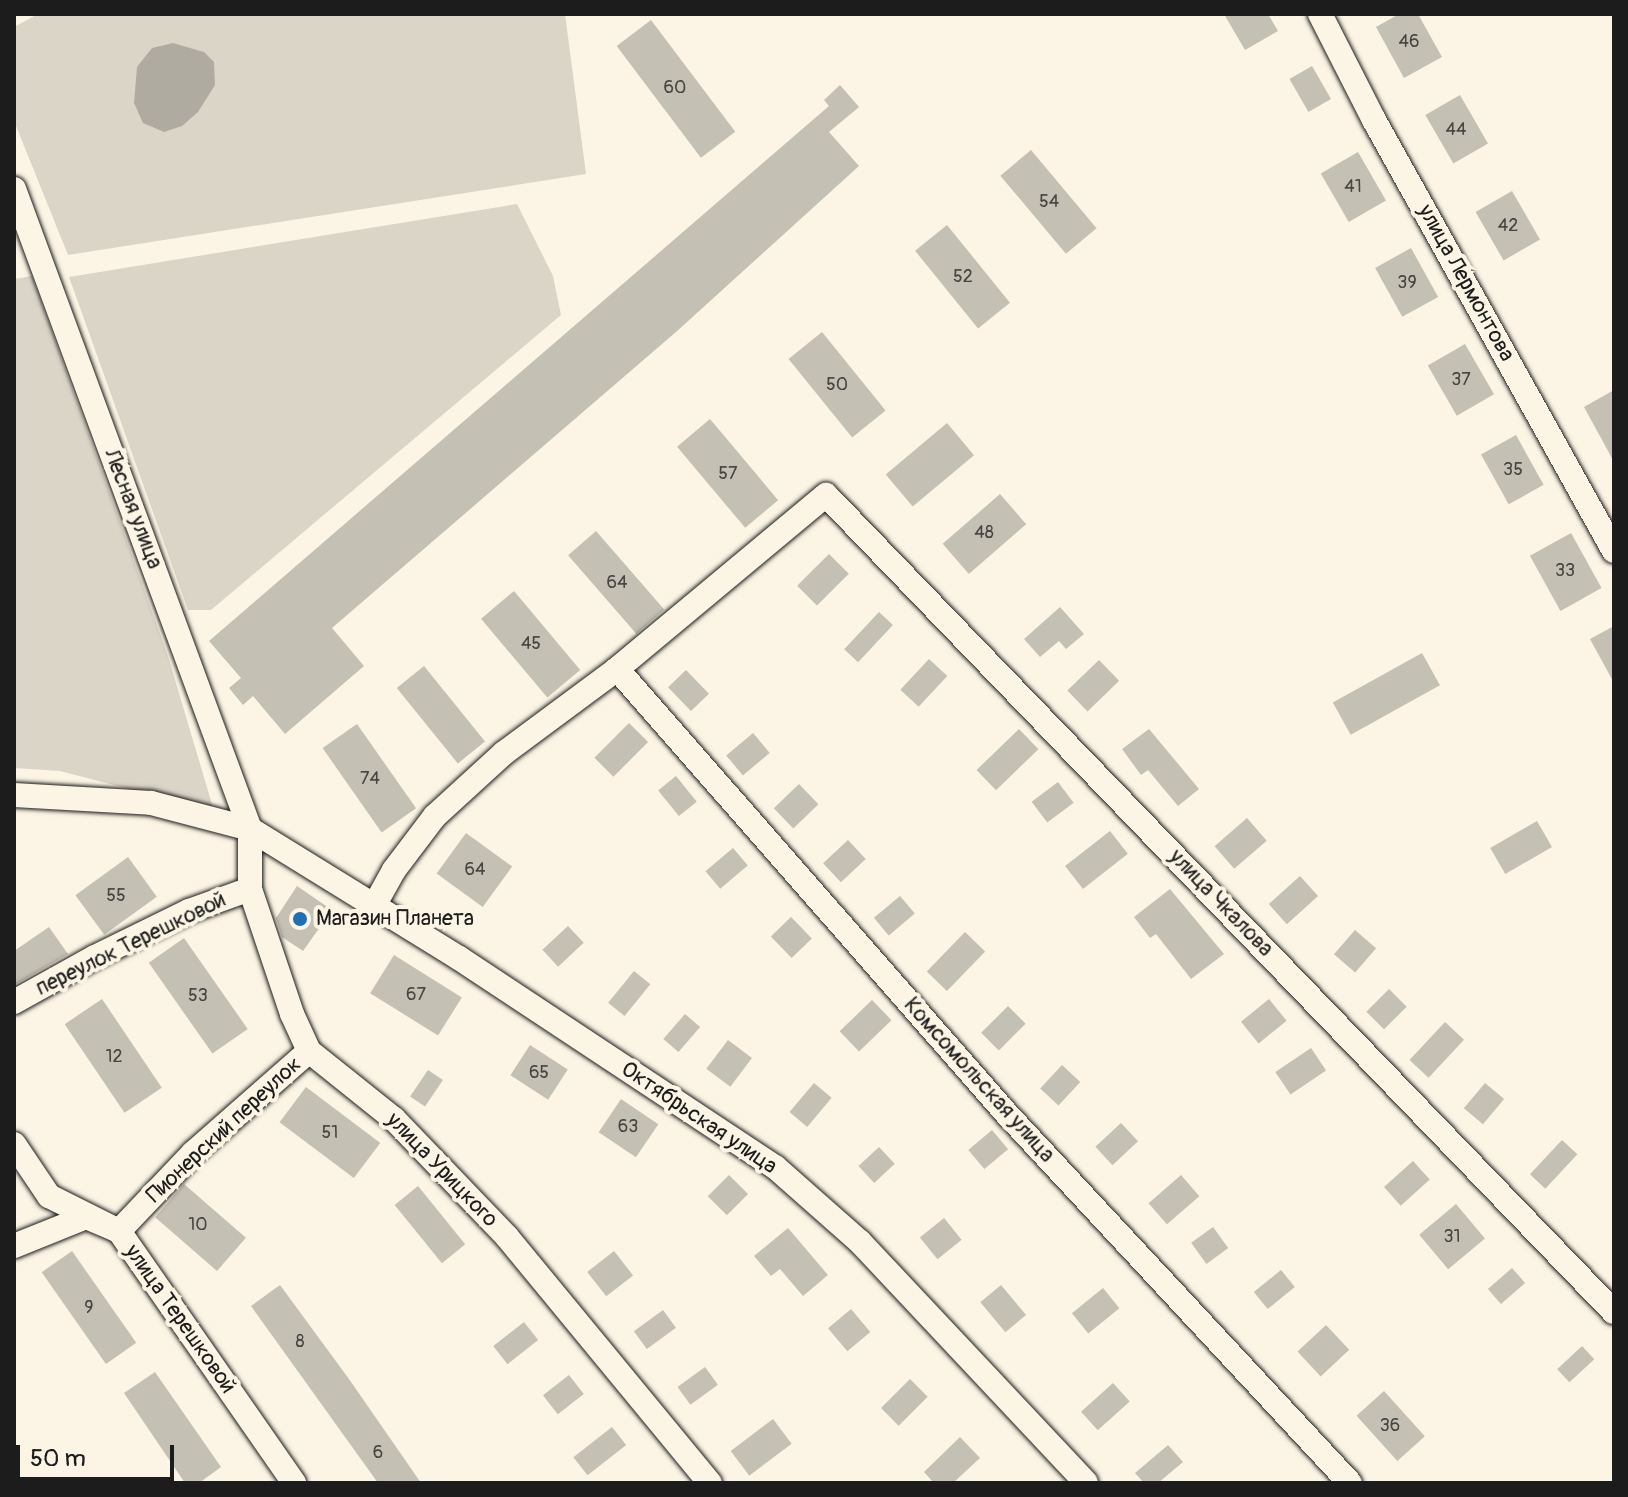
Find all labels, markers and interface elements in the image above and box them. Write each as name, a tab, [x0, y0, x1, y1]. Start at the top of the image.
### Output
house number: 46	[1399, 31, 1419, 53]
house number: 60	[664, 77, 686, 99]
house number: 44	[1446, 119, 1466, 141]
house number: 41	[1344, 176, 1362, 198]
house number: 54	[1039, 191, 1059, 213]
street label: улица Лермонтова	[1412, 200, 1520, 366]
house number: 42	[1498, 215, 1518, 237]
house number: 52	[953, 266, 973, 288]
house number: 39	[1397, 272, 1417, 294]
house number: 37	[1451, 369, 1471, 391]
house number: 50	[826, 374, 848, 396]
street label: Лесная улица	[98, 445, 168, 573]
house number: 35	[1503, 459, 1523, 481]
house number: 57	[718, 463, 738, 485]
house number: 48	[974, 522, 994, 544]
house number: 33	[1555, 560, 1575, 582]
house number: 64	[607, 572, 627, 594]
house number: 45	[521, 633, 541, 655]
house number: 74	[360, 768, 380, 790]
street label: улица Чкалова	[1163, 844, 1279, 962]
house number: 64	[465, 859, 485, 881]
house number: 55	[106, 885, 126, 907]
street label: переулок Терешковой	[32, 886, 230, 1002]
place label: Магазин Планета	[316, 906, 474, 932]
marker: Магазин Планета	[291, 910, 309, 928]
house number: 67	[406, 984, 426, 1006]
house number: 53	[188, 985, 208, 1007]
street label: Комсомольская улица	[898, 992, 1060, 1168]
house number: 12	[105, 1046, 123, 1068]
street label: Пионерский переулок	[141, 1051, 307, 1209]
street label: Октябрьская улица	[616, 1056, 782, 1180]
house number: 65	[529, 1062, 549, 1084]
street label: улица Урицкого	[381, 1107, 503, 1233]
house number: 63	[618, 1116, 638, 1138]
house number: 51	[322, 1122, 338, 1144]
house number: 10	[188, 1214, 208, 1236]
house number: 31	[1443, 1226, 1461, 1248]
street label: улица Терешковой	[119, 1239, 241, 1399]
house number: 9	[84, 1297, 94, 1319]
house number: 8	[295, 1331, 305, 1353]
house number: 36	[1380, 1415, 1400, 1437]
scale bar	[20, 1429, 178, 1479]
house number: 6	[373, 1442, 383, 1464]
text: 50 m	[30, 1444, 86, 1473]

